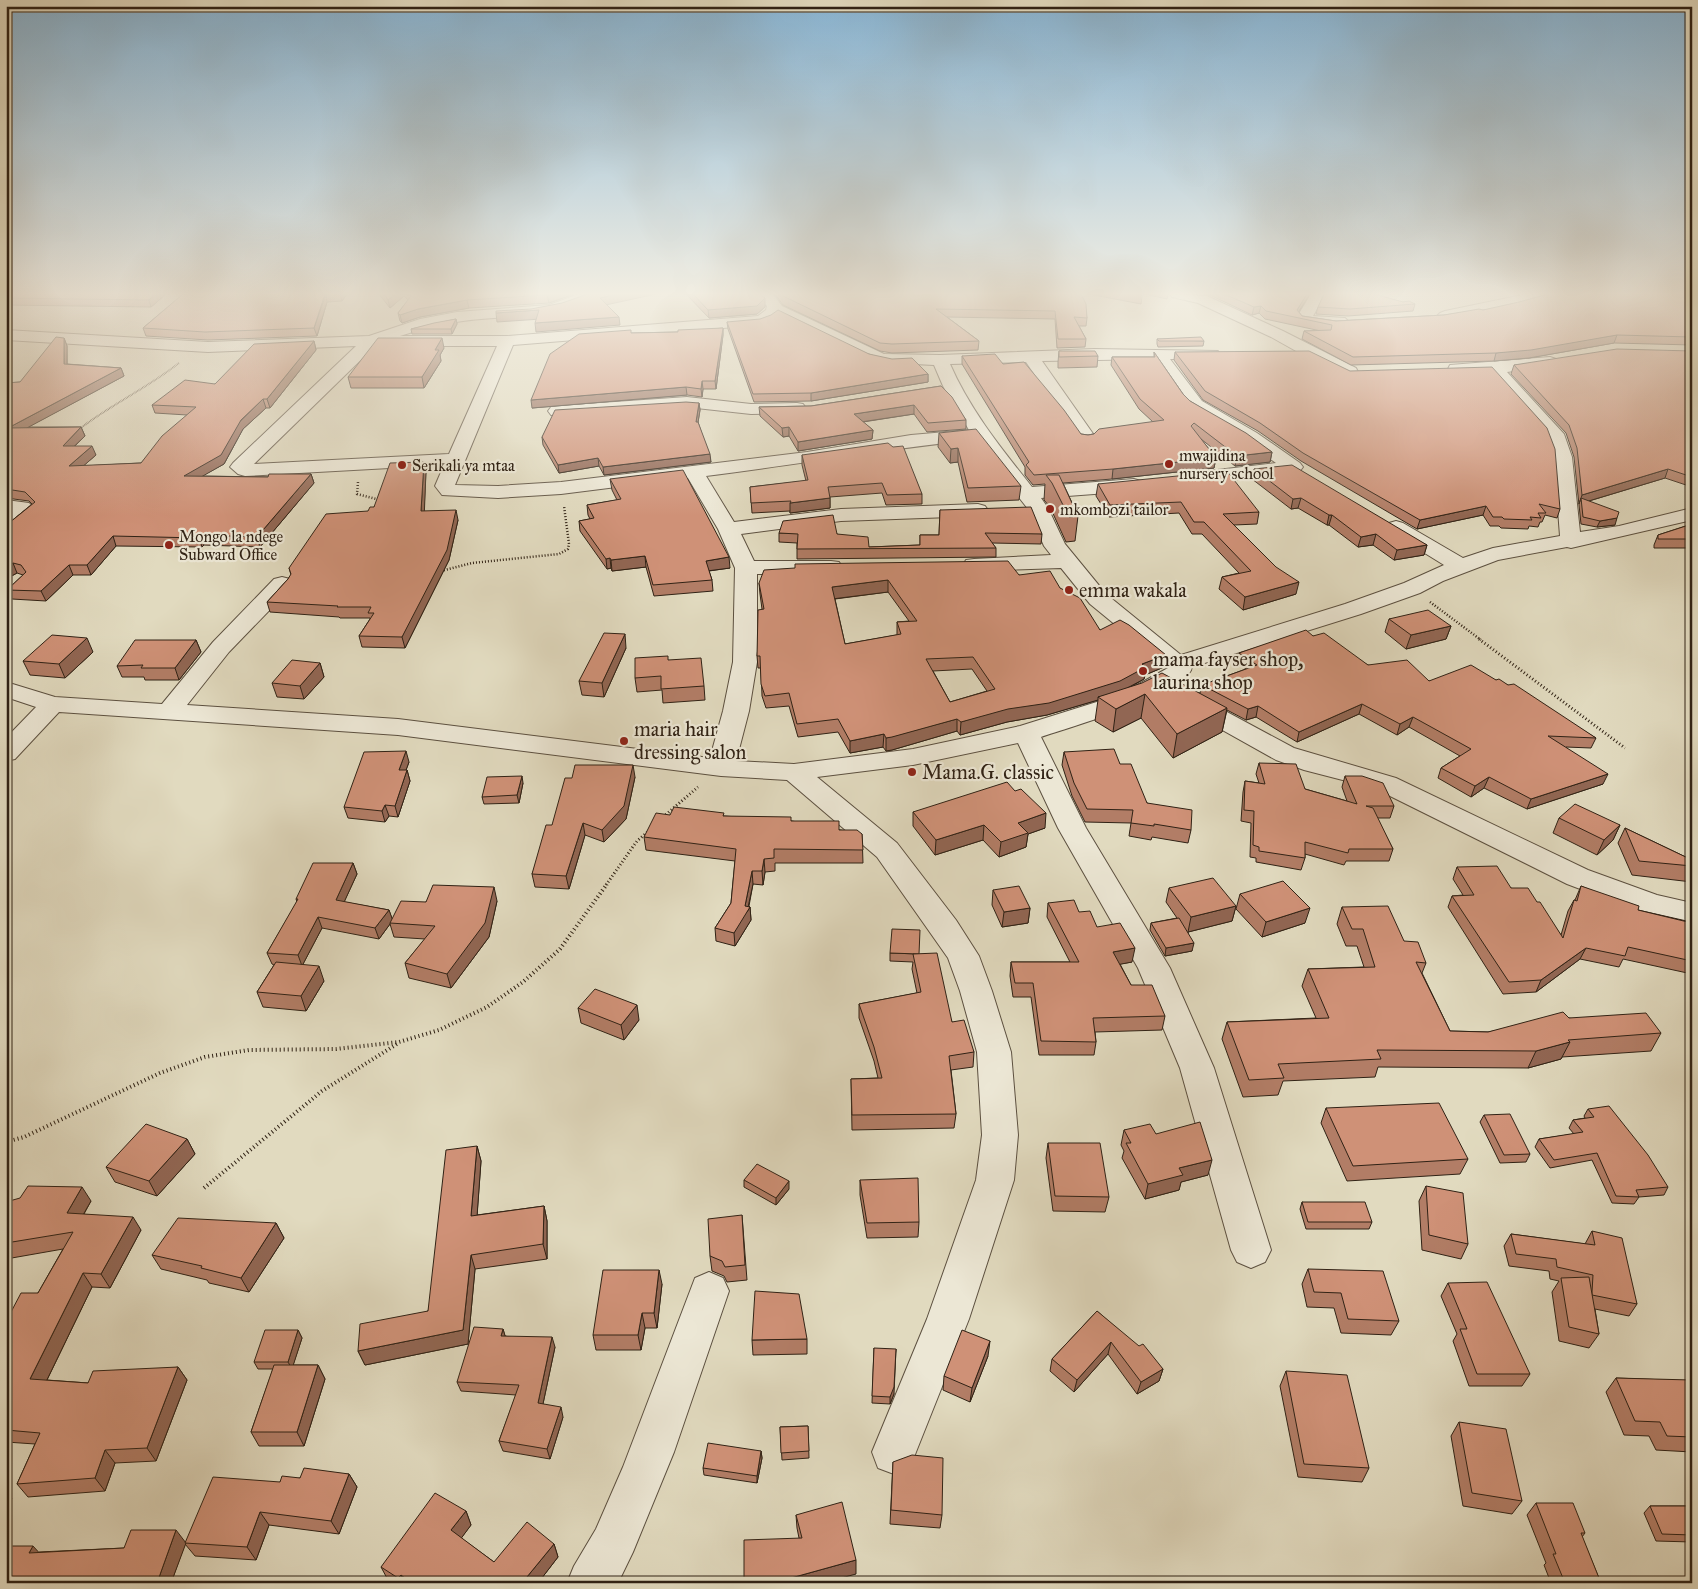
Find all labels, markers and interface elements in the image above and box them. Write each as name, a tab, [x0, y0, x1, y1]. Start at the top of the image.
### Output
place label: mwajidina nursery school	[1179, 446, 1274, 483]
place label: Serikali ya mtaa	[412, 456, 515, 475]
marker: mwajidina nursery school	[1163, 458, 1175, 470]
marker: Serikali ya mtaa	[396, 459, 408, 471]
place label: mkombozi tailor	[1060, 500, 1169, 519]
marker: mkombozi tailor	[1044, 503, 1056, 515]
place label: Mongo la ndege Subward Office	[179, 527, 284, 564]
marker: Mongo la ndege Subward Office	[163, 539, 175, 551]
place label: emma wakala	[1079, 578, 1187, 602]
marker: emma wakala	[1063, 584, 1075, 596]
place label: mama fayser shop, laurina shop	[1153, 647, 1303, 694]
marker: mama fayser shop, laurina shop	[1137, 665, 1149, 677]
place label: maria hair dressing salon	[634, 717, 747, 765]
marker: maria hair dressing salon	[618, 735, 630, 747]
place label: Mama.G. classic	[922, 760, 1054, 784]
marker: Mama.G. classic	[906, 766, 918, 778]

